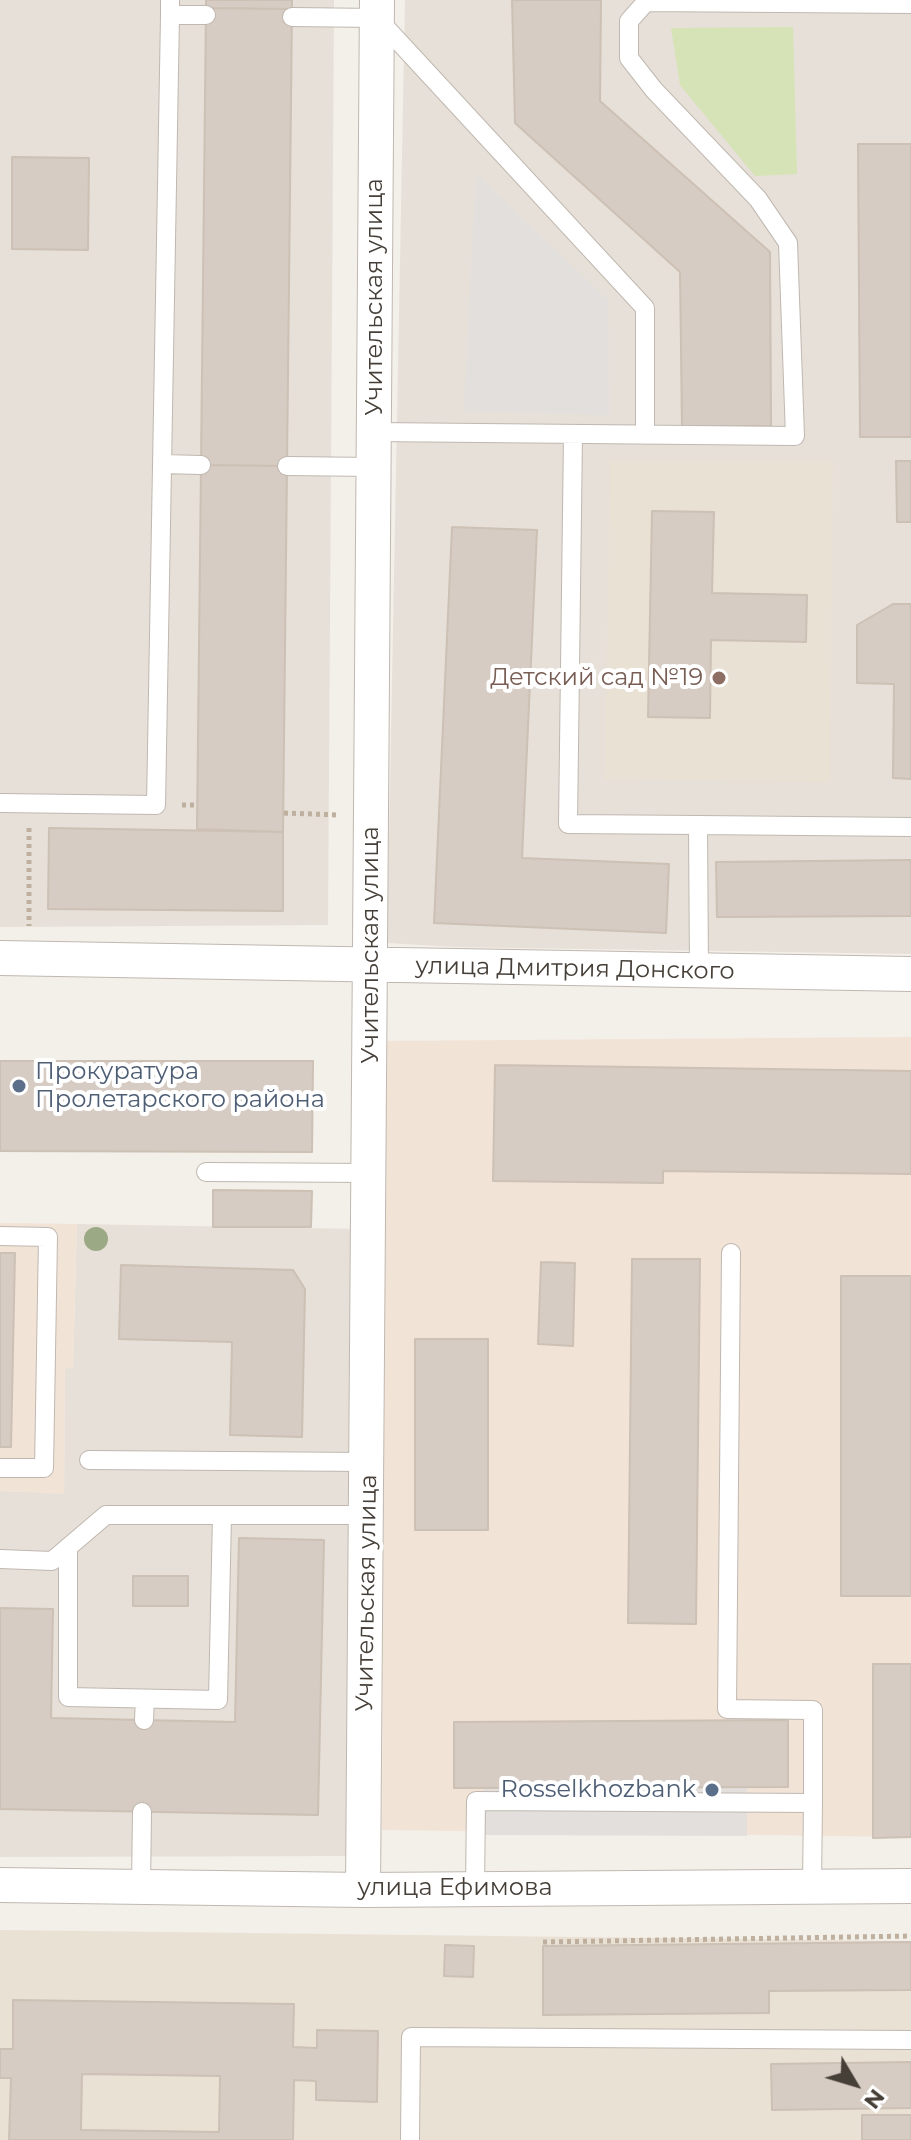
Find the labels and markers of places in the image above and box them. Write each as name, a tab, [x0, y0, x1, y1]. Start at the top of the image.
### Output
place label: Детский сад №19	[490, 664, 703, 692]
marker: Детский сад №19	[710, 669, 728, 687]
place label: Прокуратура Пролетарского района	[35, 1058, 325, 1114]
marker: Прокуратура Пролетарского района	[10, 1077, 28, 1095]
place label: Rosselkhozbank	[501, 1776, 696, 1804]
marker: Rosselkhozbank	[703, 1781, 721, 1799]

